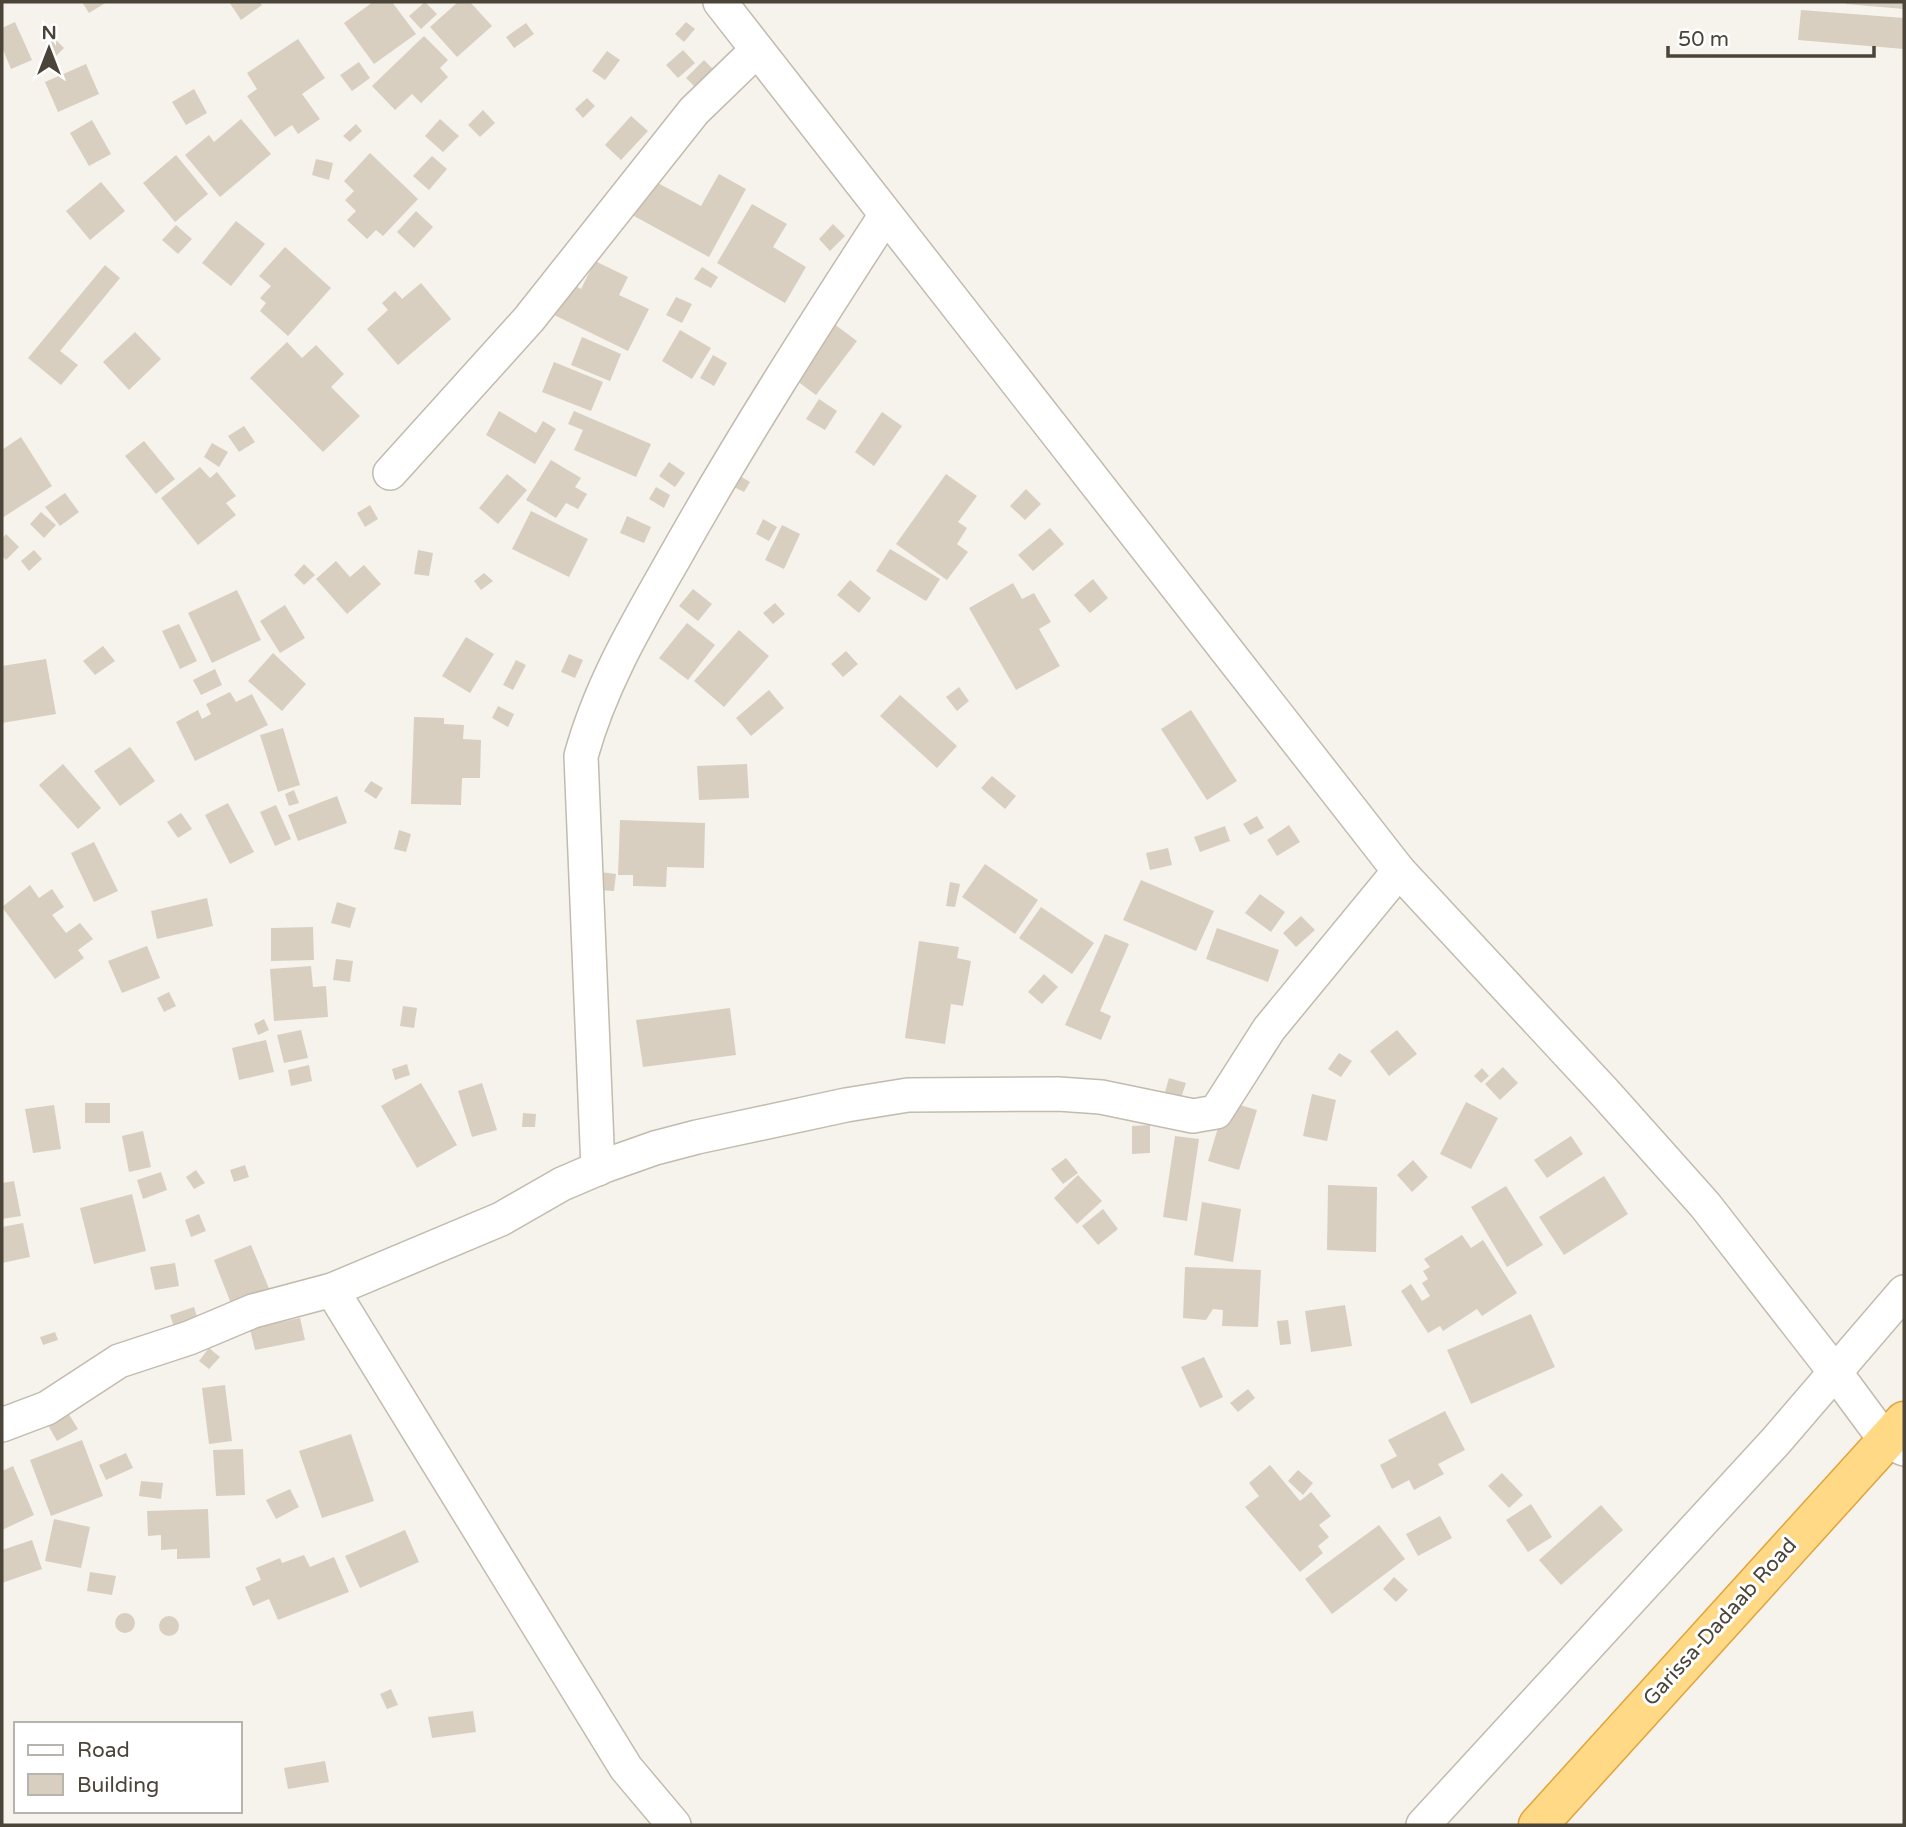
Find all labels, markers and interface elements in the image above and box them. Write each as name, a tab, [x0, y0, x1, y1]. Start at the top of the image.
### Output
north arrow	[14, 14, 84, 84]
scale bar	[1668, 14, 1874, 58]
text: N	[41, 22, 57, 44]
text: 50 m	[1678, 27, 1729, 52]
street label: Garissa-Dadaab Road	[1638, 1533, 1802, 1711]
legend	[14, 1722, 242, 1813]
text: Road	[77, 1738, 130, 1763]
text: Building	[77, 1773, 159, 1798]

